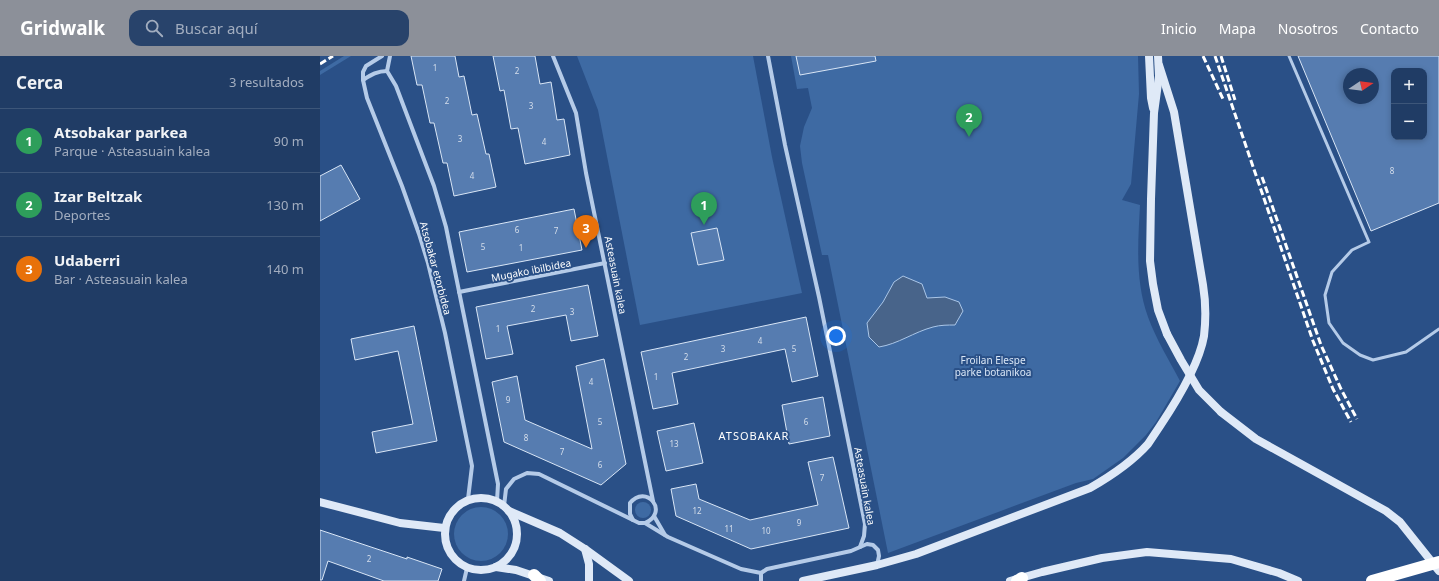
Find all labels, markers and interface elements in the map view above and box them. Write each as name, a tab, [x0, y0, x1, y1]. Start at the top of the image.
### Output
search box	[129, 10, 409, 46]
text: Gridwalk	[20, 15, 105, 41]
icon: search	[143, 17, 165, 39]
text: Buscar aquí	[175, 18, 258, 38]
text: Inicio	[1161, 19, 1197, 38]
text: Mapa	[1219, 19, 1256, 38]
text: Nosotros	[1278, 19, 1338, 38]
text: Contacto	[1360, 19, 1419, 38]
house number: 1	[433, 62, 437, 73]
house number: 2	[515, 65, 520, 76]
north arrow	[1343, 68, 1379, 104]
map controls	[1391, 68, 1427, 140]
button: +	[1391, 68, 1427, 104]
text: Cerca	[16, 71, 63, 94]
text: 3 resultados	[229, 73, 304, 91]
house number: 2	[445, 95, 450, 106]
house number: 3	[529, 100, 534, 111]
pin: 2	[956, 104, 982, 137]
button: −	[1391, 104, 1427, 140]
text: Atsobakar parkea	[54, 122, 188, 142]
text: 1	[25, 132, 33, 150]
text: 90 m	[274, 132, 304, 150]
house number: 3	[458, 133, 463, 144]
house number: 4	[542, 136, 547, 147]
text: Parque · Asteasuain kalea	[54, 142, 210, 160]
house number: 8	[1390, 165, 1395, 176]
house number: 4	[470, 170, 475, 181]
text: Izar Beltzak	[54, 186, 142, 206]
pin: 1	[691, 192, 717, 225]
text: 2	[25, 196, 33, 214]
text: 130 m	[266, 196, 304, 214]
text: Deportes	[54, 206, 110, 224]
pin: 3	[573, 215, 599, 248]
street label: Atsobakar etorbidea	[417, 220, 455, 316]
house number: 6	[515, 224, 520, 235]
house number: 7	[554, 225, 559, 236]
street label: Asteasuain kalea	[602, 235, 630, 315]
house number: 5	[481, 241, 486, 252]
house number: 1	[519, 242, 523, 253]
text: Udaberri	[54, 250, 120, 270]
street label: Mugako ibilbidea	[490, 255, 572, 285]
text: 3	[25, 260, 33, 278]
text: 140 m	[266, 260, 304, 278]
text: Bar · Asteasuain kalea	[54, 270, 188, 288]
house number: 2	[531, 303, 536, 314]
house number: 3	[570, 306, 575, 317]
house number: 1	[496, 323, 500, 334]
your location	[826, 326, 846, 346]
house number: 4	[758, 335, 763, 346]
house number: 3	[721, 343, 726, 354]
house number: 5	[792, 343, 797, 354]
house number: 2	[684, 351, 689, 362]
park label: Froilan Elespe parke botanikoa	[955, 353, 1031, 379]
house number: 1	[654, 371, 658, 382]
house number: 4	[589, 376, 594, 387]
house number: 9	[506, 394, 511, 405]
house number: 5	[598, 416, 603, 427]
house number: 6	[804, 416, 809, 427]
district label: ATSOBAKAR	[719, 428, 789, 443]
house number: 8	[524, 432, 529, 443]
house number: 13	[669, 438, 679, 449]
house number: 7	[560, 446, 565, 457]
street label: Asteasuain kalea	[851, 446, 879, 526]
house number: 6	[598, 459, 603, 470]
house number: 7	[820, 472, 825, 483]
house number: 12	[692, 505, 702, 516]
house number: 9	[797, 517, 802, 528]
house number: 11	[724, 523, 734, 534]
house number: 10	[761, 525, 771, 536]
house number: 2	[367, 553, 372, 564]

